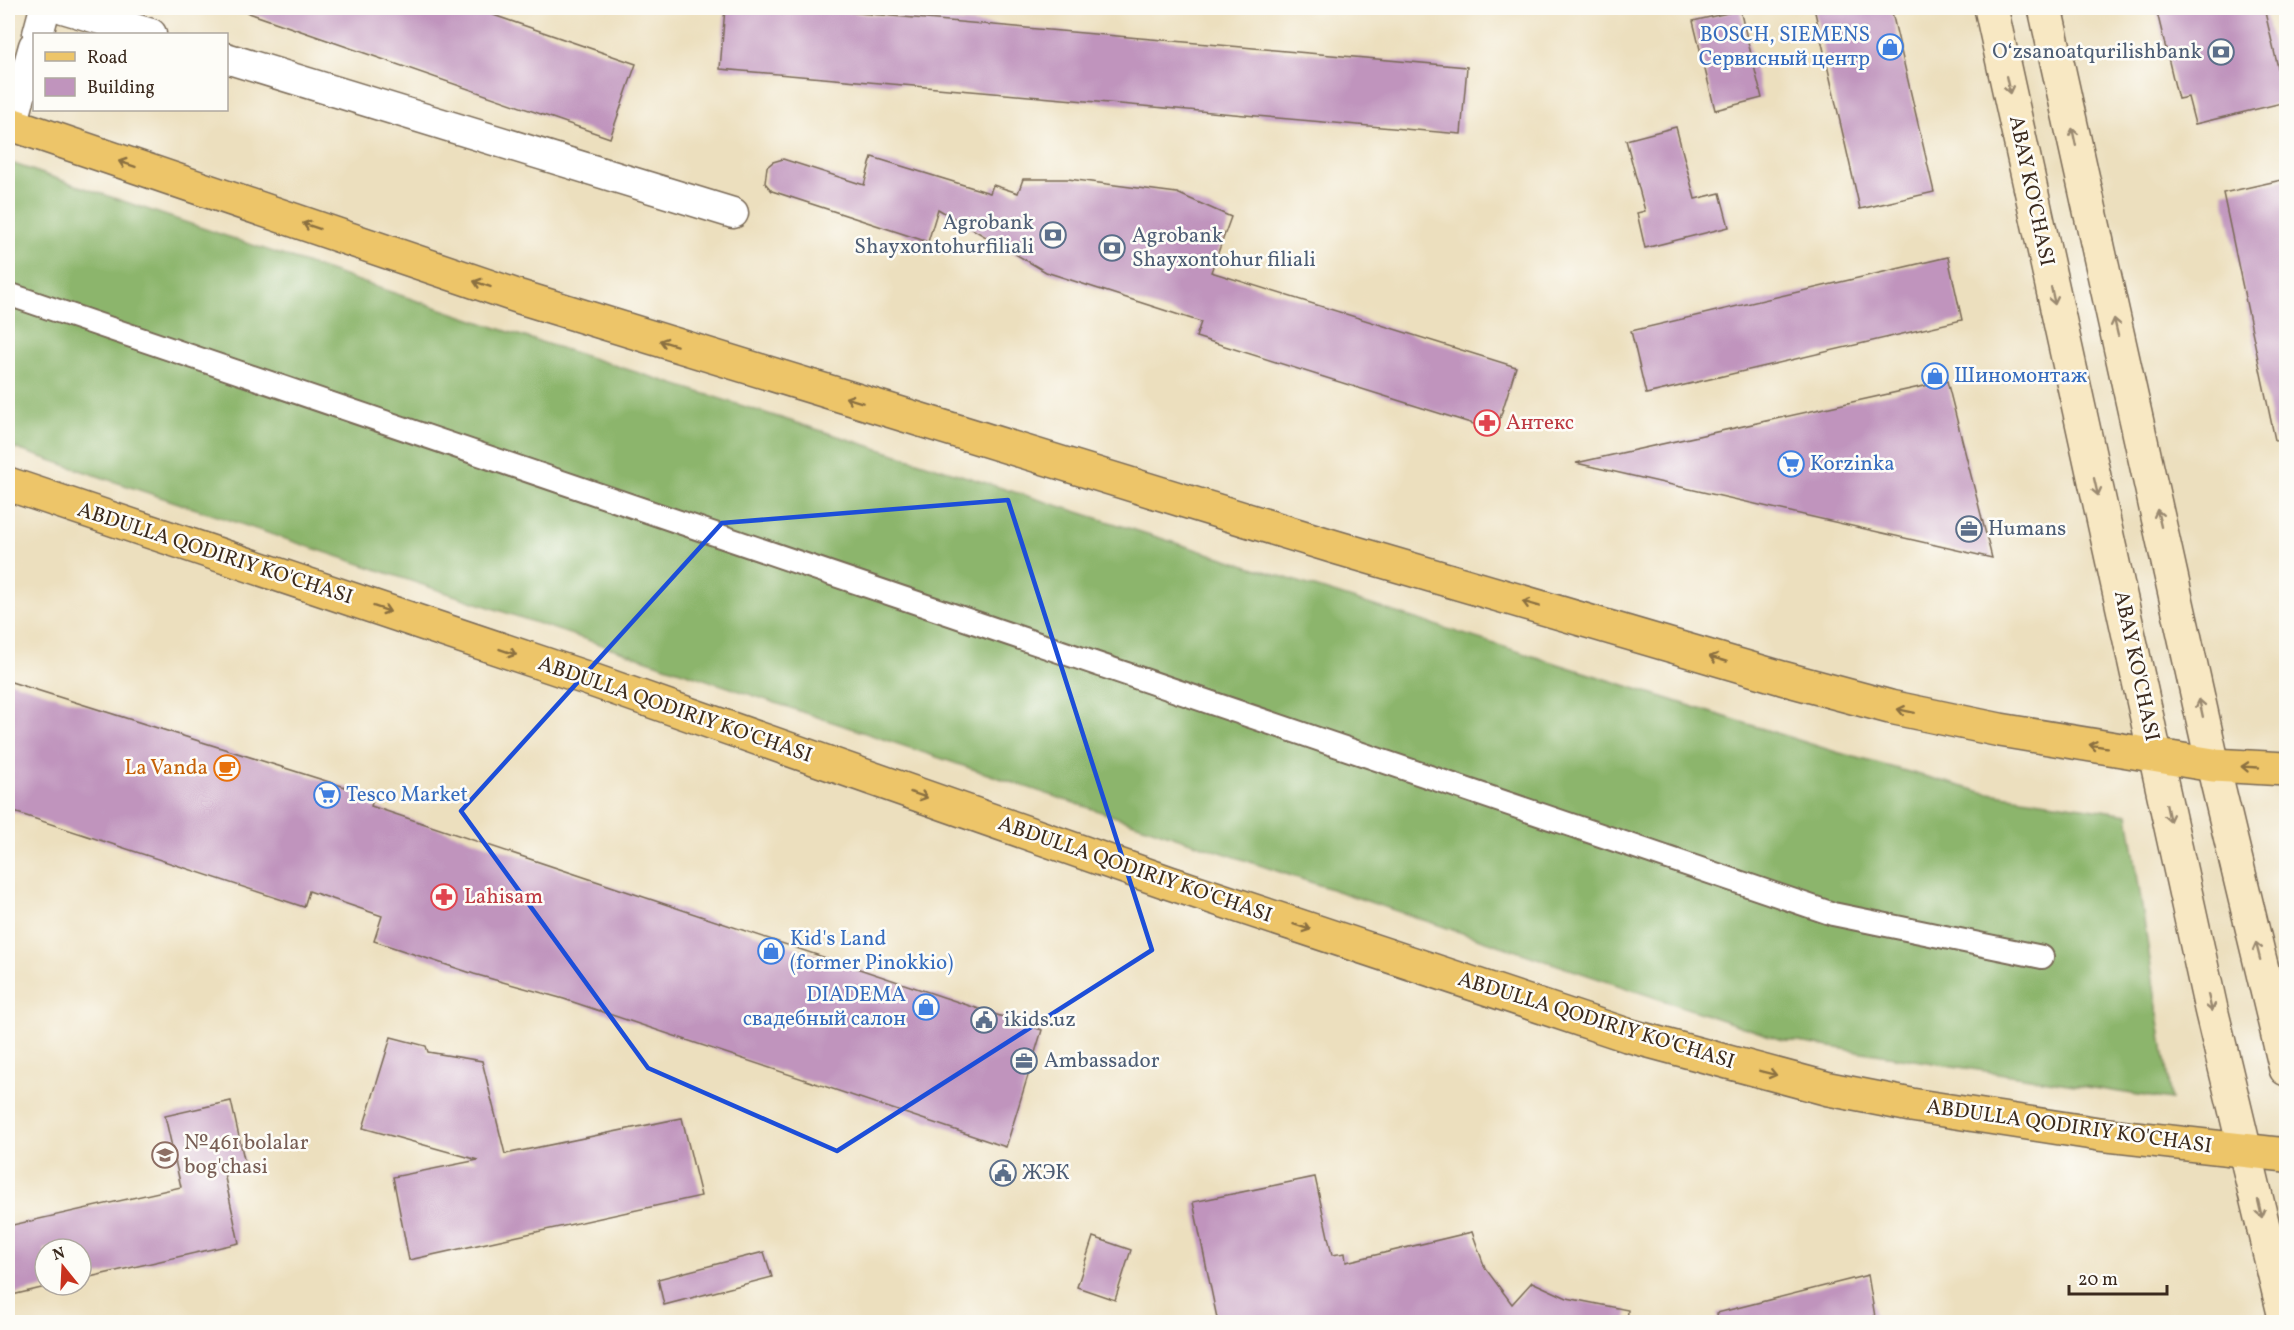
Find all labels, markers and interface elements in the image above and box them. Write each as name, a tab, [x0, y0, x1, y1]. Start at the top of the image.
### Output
place label: BOSCH, SIEMENS Сервисный центр	[1699, 21, 1870, 74]
shop icon: BOSCH, SIEMENS Сервисный центр	[1875, 32, 1905, 62]
legend	[33, 33, 228, 111]
bank icon: Oʻzsanoatqurilishbank	[2206, 37, 2236, 67]
place label: Oʻzsanoatqurilishbank	[1992, 38, 2203, 67]
text: Road	[87, 46, 128, 71]
one-way arrow	[2002, 75, 2014, 94]
text: Building	[87, 76, 155, 101]
street label: ABAY KO'CHASI	[2001, 113, 2061, 269]
one-way arrow	[2068, 128, 2079, 147]
one-way arrow	[118, 157, 136, 168]
place label: Agrobank Shayxontohurfiliali	[854, 209, 1035, 262]
one-way arrow	[302, 220, 321, 231]
bank icon: Agrobank Shayxontohurfiliali	[1038, 220, 1068, 250]
place label: Agrobank Shayxontohur filiali	[1132, 222, 1316, 275]
bank icon: Agrobank Shayxontohur filiali	[1097, 233, 1127, 263]
one-way arrow	[473, 278, 492, 289]
one-way arrow	[2048, 286, 2059, 306]
one-way arrow	[2110, 318, 2121, 337]
one-way arrow	[659, 336, 678, 347]
shop icon: Шиномонтаж	[1920, 361, 1950, 391]
place label: Шиномонтаж	[1954, 362, 2088, 391]
one-way arrow	[845, 394, 864, 405]
pharmacy icon: Антекс	[1472, 408, 1502, 438]
place label: Антекс	[1506, 409, 1574, 438]
supermarket icon: Korzinka	[1776, 449, 1806, 479]
place label: Korzinka	[1810, 450, 1895, 479]
one-way arrow	[2090, 477, 2102, 496]
street label: ABDULLA QODIRIY KO'CHASI	[74, 496, 356, 612]
one-way arrow	[2152, 508, 2164, 527]
office icon: Humans	[1954, 514, 1984, 544]
place label: Humans	[1988, 515, 2066, 544]
street label: ABAY KO'CHASI	[2106, 588, 2166, 744]
one-way arrow	[1522, 598, 1541, 609]
one-way arrow	[372, 604, 391, 615]
one-way arrow	[498, 647, 517, 658]
street label: ABDULLA QODIRIY KO'CHASI	[534, 649, 816, 771]
one-way arrow	[1709, 653, 1728, 664]
one-way arrow	[2195, 699, 2206, 718]
one-way arrow	[1897, 705, 1916, 716]
one-way arrow	[2088, 741, 2108, 752]
cafe icon: La Vanda	[212, 753, 242, 783]
place label: La Vanda	[124, 754, 208, 783]
one-way arrow	[2240, 761, 2260, 772]
supermarket icon: Tesco Market	[312, 780, 342, 810]
place label: Tesco Market	[346, 781, 468, 810]
one-way arrow	[909, 791, 928, 802]
one-way arrow	[2163, 803, 2174, 822]
street label: ABDULLA QODIRIY KO'CHASI	[994, 809, 1276, 931]
pharmacy icon: Lahisam	[429, 882, 459, 912]
place label: Lahisam	[464, 883, 543, 912]
one-way arrow	[1292, 922, 1311, 933]
place label: Kid's Land (former Pinokkio)	[790, 925, 953, 978]
shop icon: Kid's Land (former Pinokkio)	[756, 936, 786, 966]
one-way arrow	[2252, 941, 2264, 960]
street label: ABDULLA QODIRIY KO'CHASI	[1454, 965, 1738, 1077]
place label: DIADEMA свадебный салон	[743, 981, 906, 1034]
shop icon: DIADEMA свадебный салон	[911, 992, 941, 1022]
one-way arrow	[2205, 994, 2217, 1013]
public building icon: ikids.uz	[969, 1005, 999, 1035]
place label: ikids.uz	[1004, 1006, 1076, 1035]
office icon: Ambassador	[1009, 1046, 1039, 1076]
place label: Ambassador	[1044, 1047, 1160, 1076]
one-way arrow	[1758, 1068, 1777, 1080]
street label: ABDULLA QODIRIY KO'CHASI	[1924, 1093, 2214, 1161]
place label: №461 bolalar bog'chasi	[184, 1129, 309, 1182]
school or university icon: №461 bolalar bog'chasi	[150, 1140, 180, 1170]
public building icon: ЖЭК	[988, 1158, 1018, 1188]
place label: ЖЭК	[1022, 1159, 1070, 1188]
one-way arrow	[2254, 1199, 2266, 1218]
north arrow	[33, 1237, 93, 1297]
text: N	[50, 1242, 68, 1267]
scale bar	[2069, 1258, 2166, 1296]
text: 20 m	[2078, 1268, 2118, 1293]

